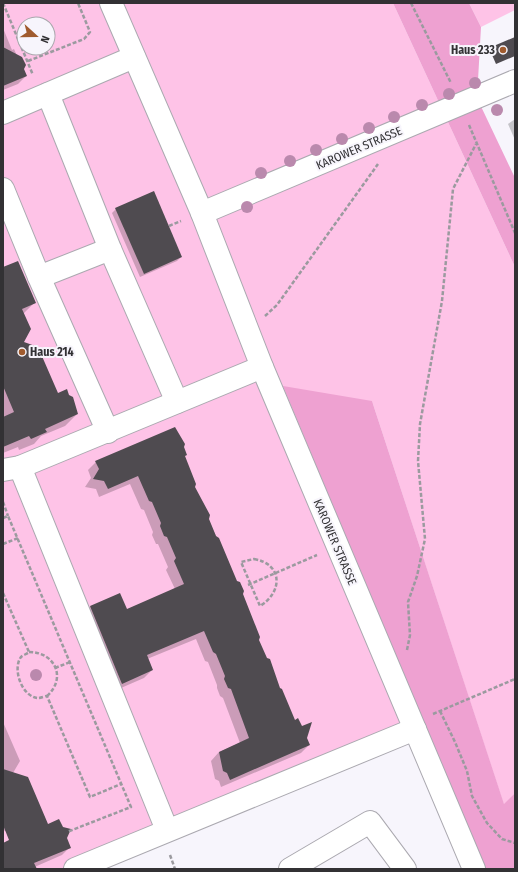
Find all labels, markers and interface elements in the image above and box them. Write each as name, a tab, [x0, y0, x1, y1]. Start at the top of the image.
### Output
north arrow	[16, 16, 56, 56]
text: N	[38, 34, 52, 45]
place label: Haus 233	[451, 43, 495, 57]
marker: Haus 233	[498, 45, 508, 55]
street label: KAROWER STRASSE	[314, 123, 404, 172]
place label: Haus 214	[30, 345, 74, 359]
marker: Haus 214	[17, 347, 27, 357]
street label: KAROWER STRASSE	[311, 497, 360, 587]

